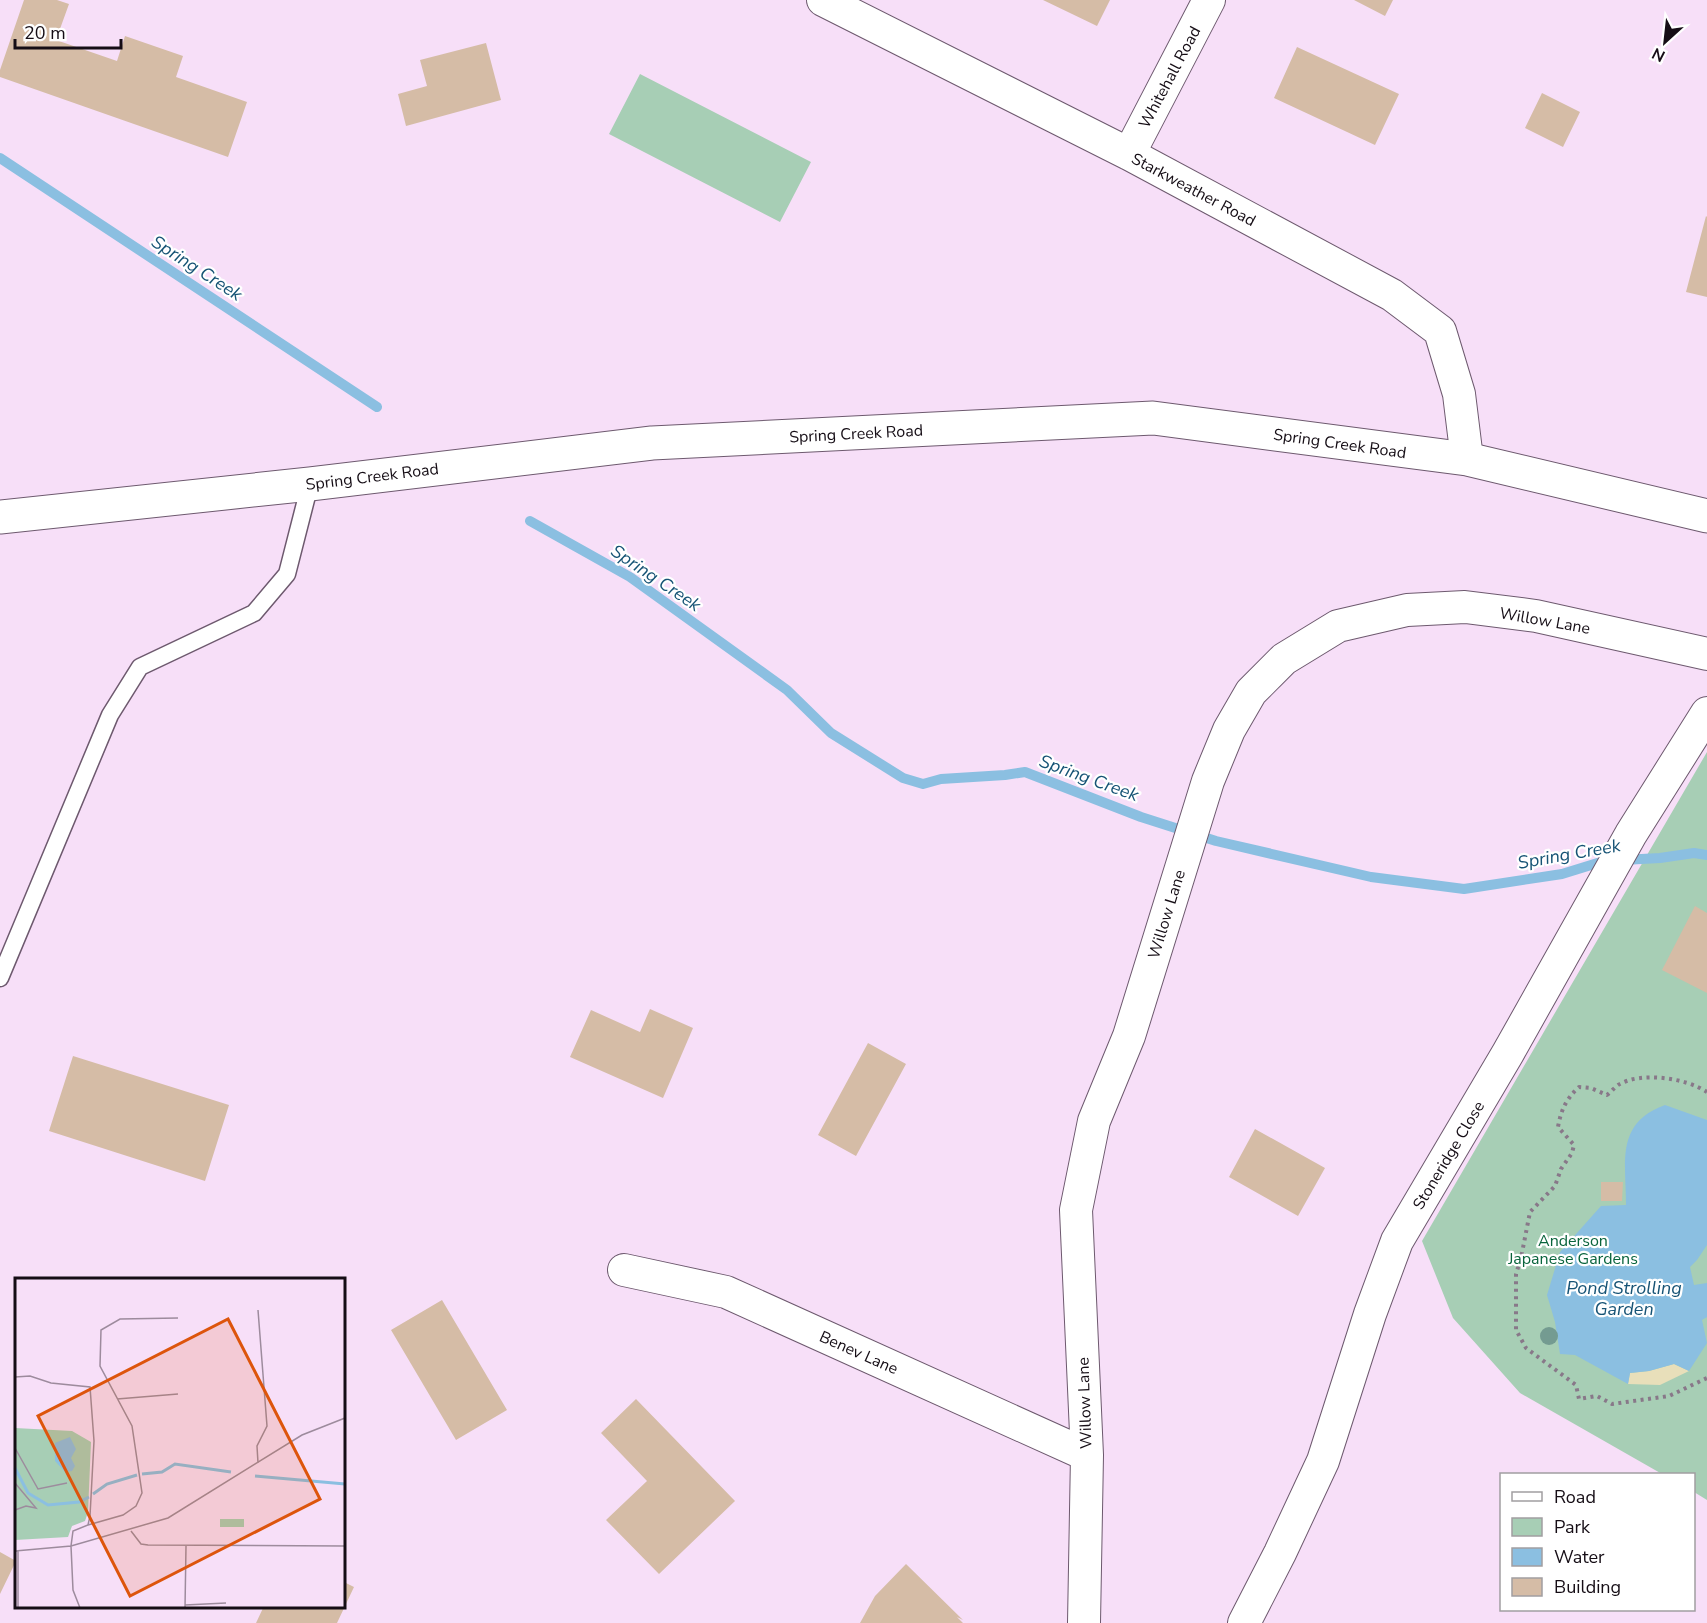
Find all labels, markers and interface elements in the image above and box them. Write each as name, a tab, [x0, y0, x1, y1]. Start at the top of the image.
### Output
scale bar	[15, 12, 122, 50]
north arrow	[1635, 12, 1695, 72]
text: 20 m	[24, 21, 66, 45]
street label: Whitehall Road	[1134, 22, 1206, 132]
text: N	[1648, 42, 1669, 67]
street label: Starkweather Road	[1127, 148, 1260, 232]
water label: Spring Creek	[147, 230, 248, 307]
street label: Spring Creek Road	[789, 420, 924, 448]
street label: Spring Creek Road	[1272, 424, 1408, 464]
street label: Spring Creek Road	[304, 458, 440, 496]
water label: Spring Creek	[606, 539, 707, 618]
street label: Willow Lane	[1498, 602, 1592, 640]
water label: Spring Creek	[1036, 749, 1143, 807]
water label: Spring Creek	[1516, 833, 1623, 875]
street label: Willow Lane	[1143, 867, 1191, 961]
street label: Stoneridge Close	[1408, 1097, 1490, 1214]
park label: Anderson Japanese Gardens	[1507, 1230, 1638, 1270]
water label: Pond Strolling Garden	[1566, 1276, 1682, 1321]
inset map	[15, 1278, 345, 1608]
street label: Benev Lane	[816, 1326, 901, 1380]
street label: Willow Lane	[1072, 1357, 1098, 1449]
legend	[1500, 1473, 1695, 1611]
text: Road	[1554, 1485, 1596, 1509]
text: Park	[1554, 1515, 1591, 1539]
text: Water	[1554, 1545, 1605, 1569]
text: Building	[1554, 1575, 1621, 1599]

